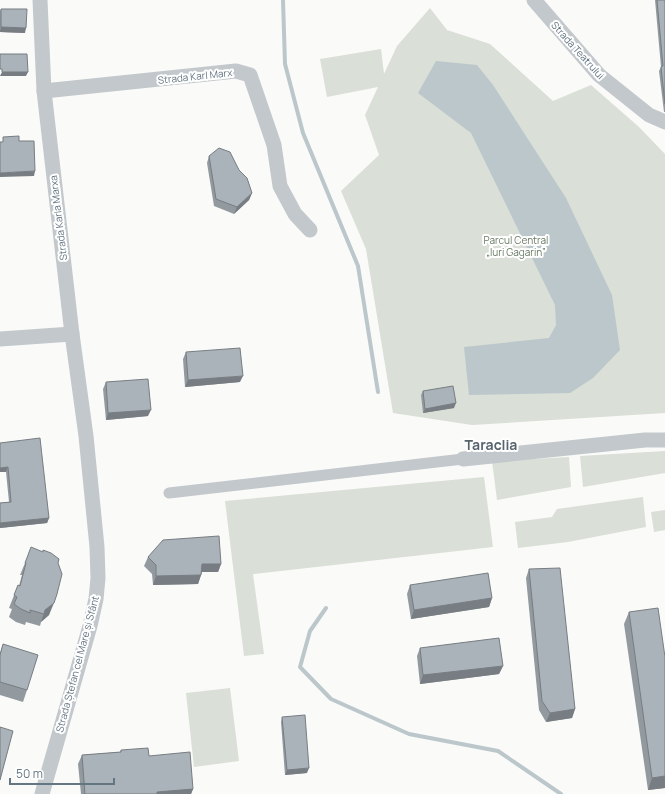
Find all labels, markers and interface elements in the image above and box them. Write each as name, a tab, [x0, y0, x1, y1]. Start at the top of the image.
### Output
street label: Strada Teatrului	[548, 18, 608, 82]
street label: Strada Karl Marx	[157, 65, 234, 87]
street label: Strada Karla Marxa	[46, 175, 70, 261]
park label: Parcul Central „Iuri Gagarin”	[484, 233, 548, 259]
district label: Taraclia	[465, 435, 517, 454]
street label: Strada Ștefan cel Mare și Sfânt	[52, 594, 102, 734]
scale bar	[10, 760, 114, 786]
text: 50 m	[16, 765, 43, 782]

